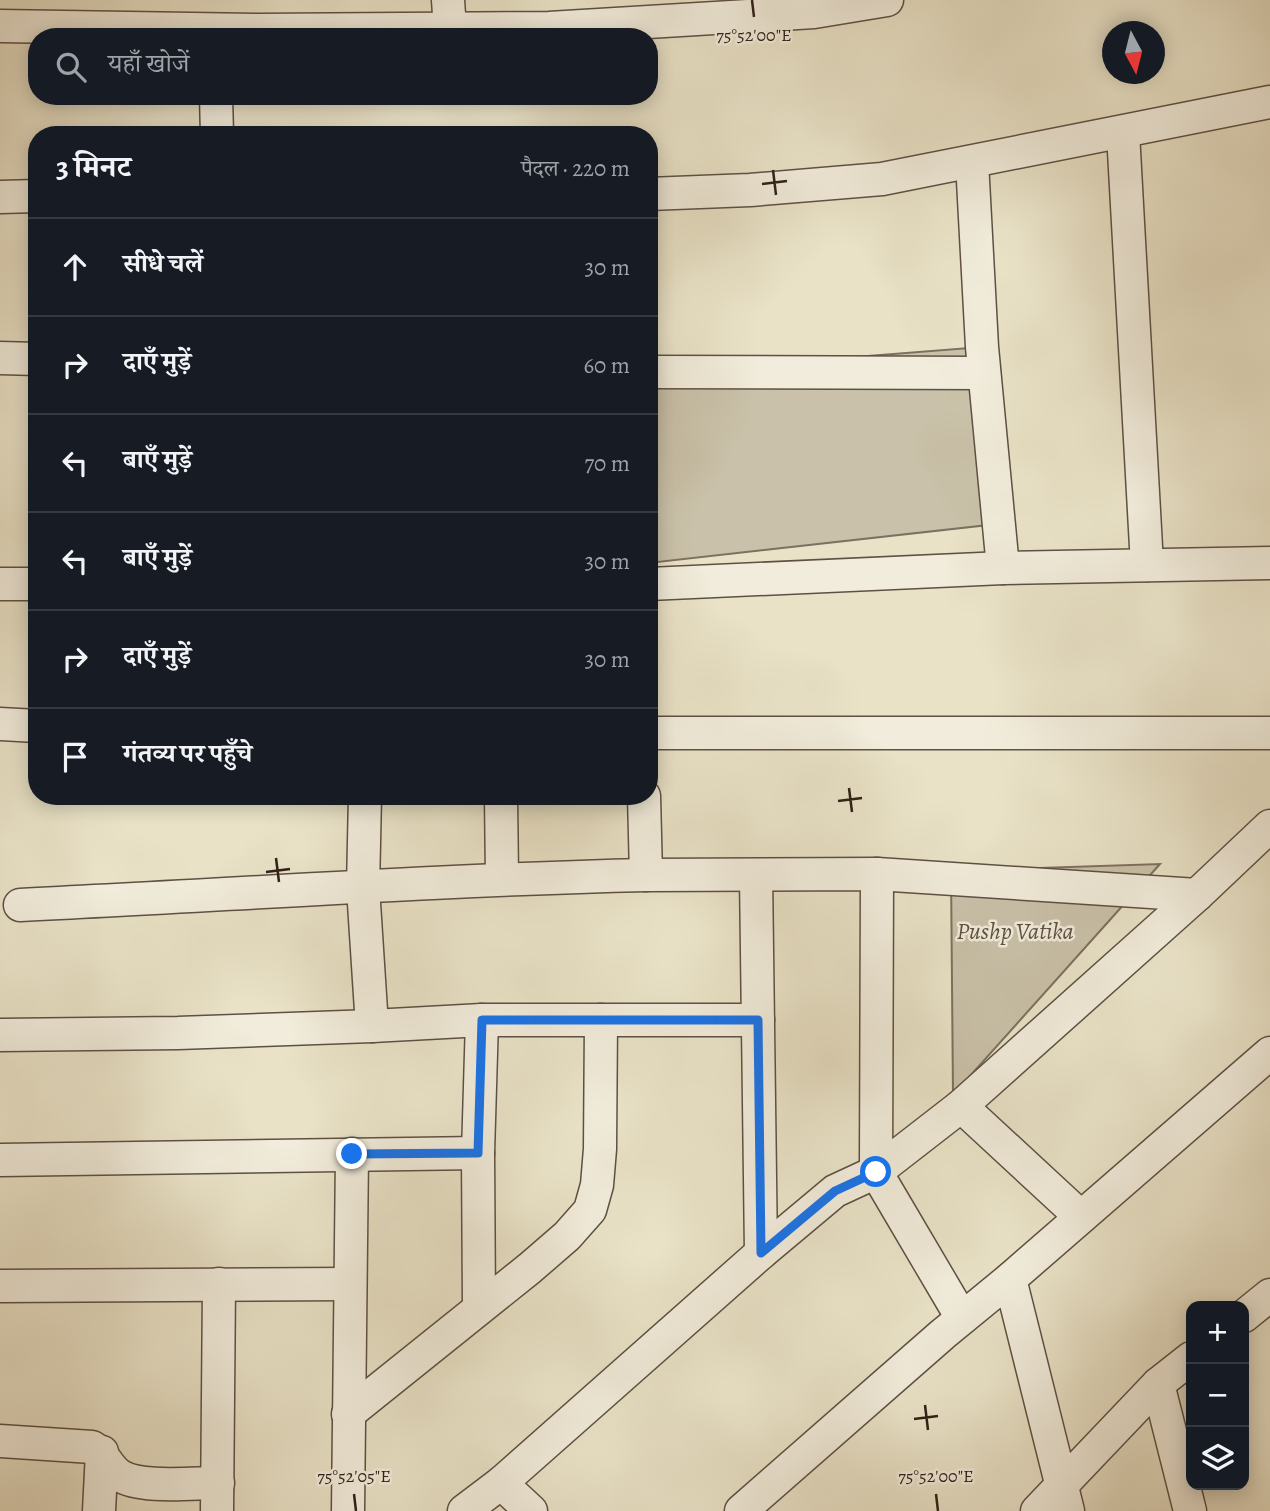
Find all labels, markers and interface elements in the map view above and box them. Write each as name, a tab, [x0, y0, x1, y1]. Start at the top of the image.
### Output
north arrow	[1102, 21, 1165, 84]
text: 75°52'00"E	[716, 23, 792, 47]
search box	[28, 28, 658, 105]
text: यहाँ खोजें	[108, 46, 189, 81]
icon: search	[52, 48, 90, 86]
text: 3 मिनट	[56, 147, 131, 187]
text: पैदल · 220 m	[521, 153, 630, 184]
text: सीधे चलें	[123, 246, 203, 281]
icon: ahead	[56, 248, 94, 286]
text: 30 m	[584, 252, 630, 283]
text: दाएँ मुड़ें	[123, 344, 191, 379]
icon: right	[56, 346, 94, 384]
text: 60 m	[583, 350, 630, 381]
text: बाएँ मुड़ें	[123, 442, 192, 477]
icon: left	[56, 444, 94, 482]
text: 70 m	[584, 448, 630, 479]
text: बाएँ मुड़ें	[123, 540, 192, 575]
icon: left	[56, 542, 94, 580]
text: 30 m	[584, 546, 630, 577]
text: दाएँ मुड़ें	[123, 638, 191, 673]
icon: right	[56, 640, 94, 678]
text: 30 m	[584, 644, 630, 675]
text: गंतव्य पर पहुँचे	[123, 736, 252, 771]
icon: arrive	[56, 738, 94, 776]
park label: Pushp Vatika	[956, 915, 1074, 947]
route end	[336, 1138, 367, 1169]
route start	[860, 1156, 891, 1187]
map controls	[1186, 1301, 1249, 1490]
button: +	[1186, 1301, 1249, 1364]
button: −	[1186, 1364, 1249, 1427]
button: layers	[1186, 1427, 1249, 1490]
text: 75°52'05"E	[317, 1464, 391, 1488]
text: 75°52'00"E	[898, 1464, 974, 1488]

